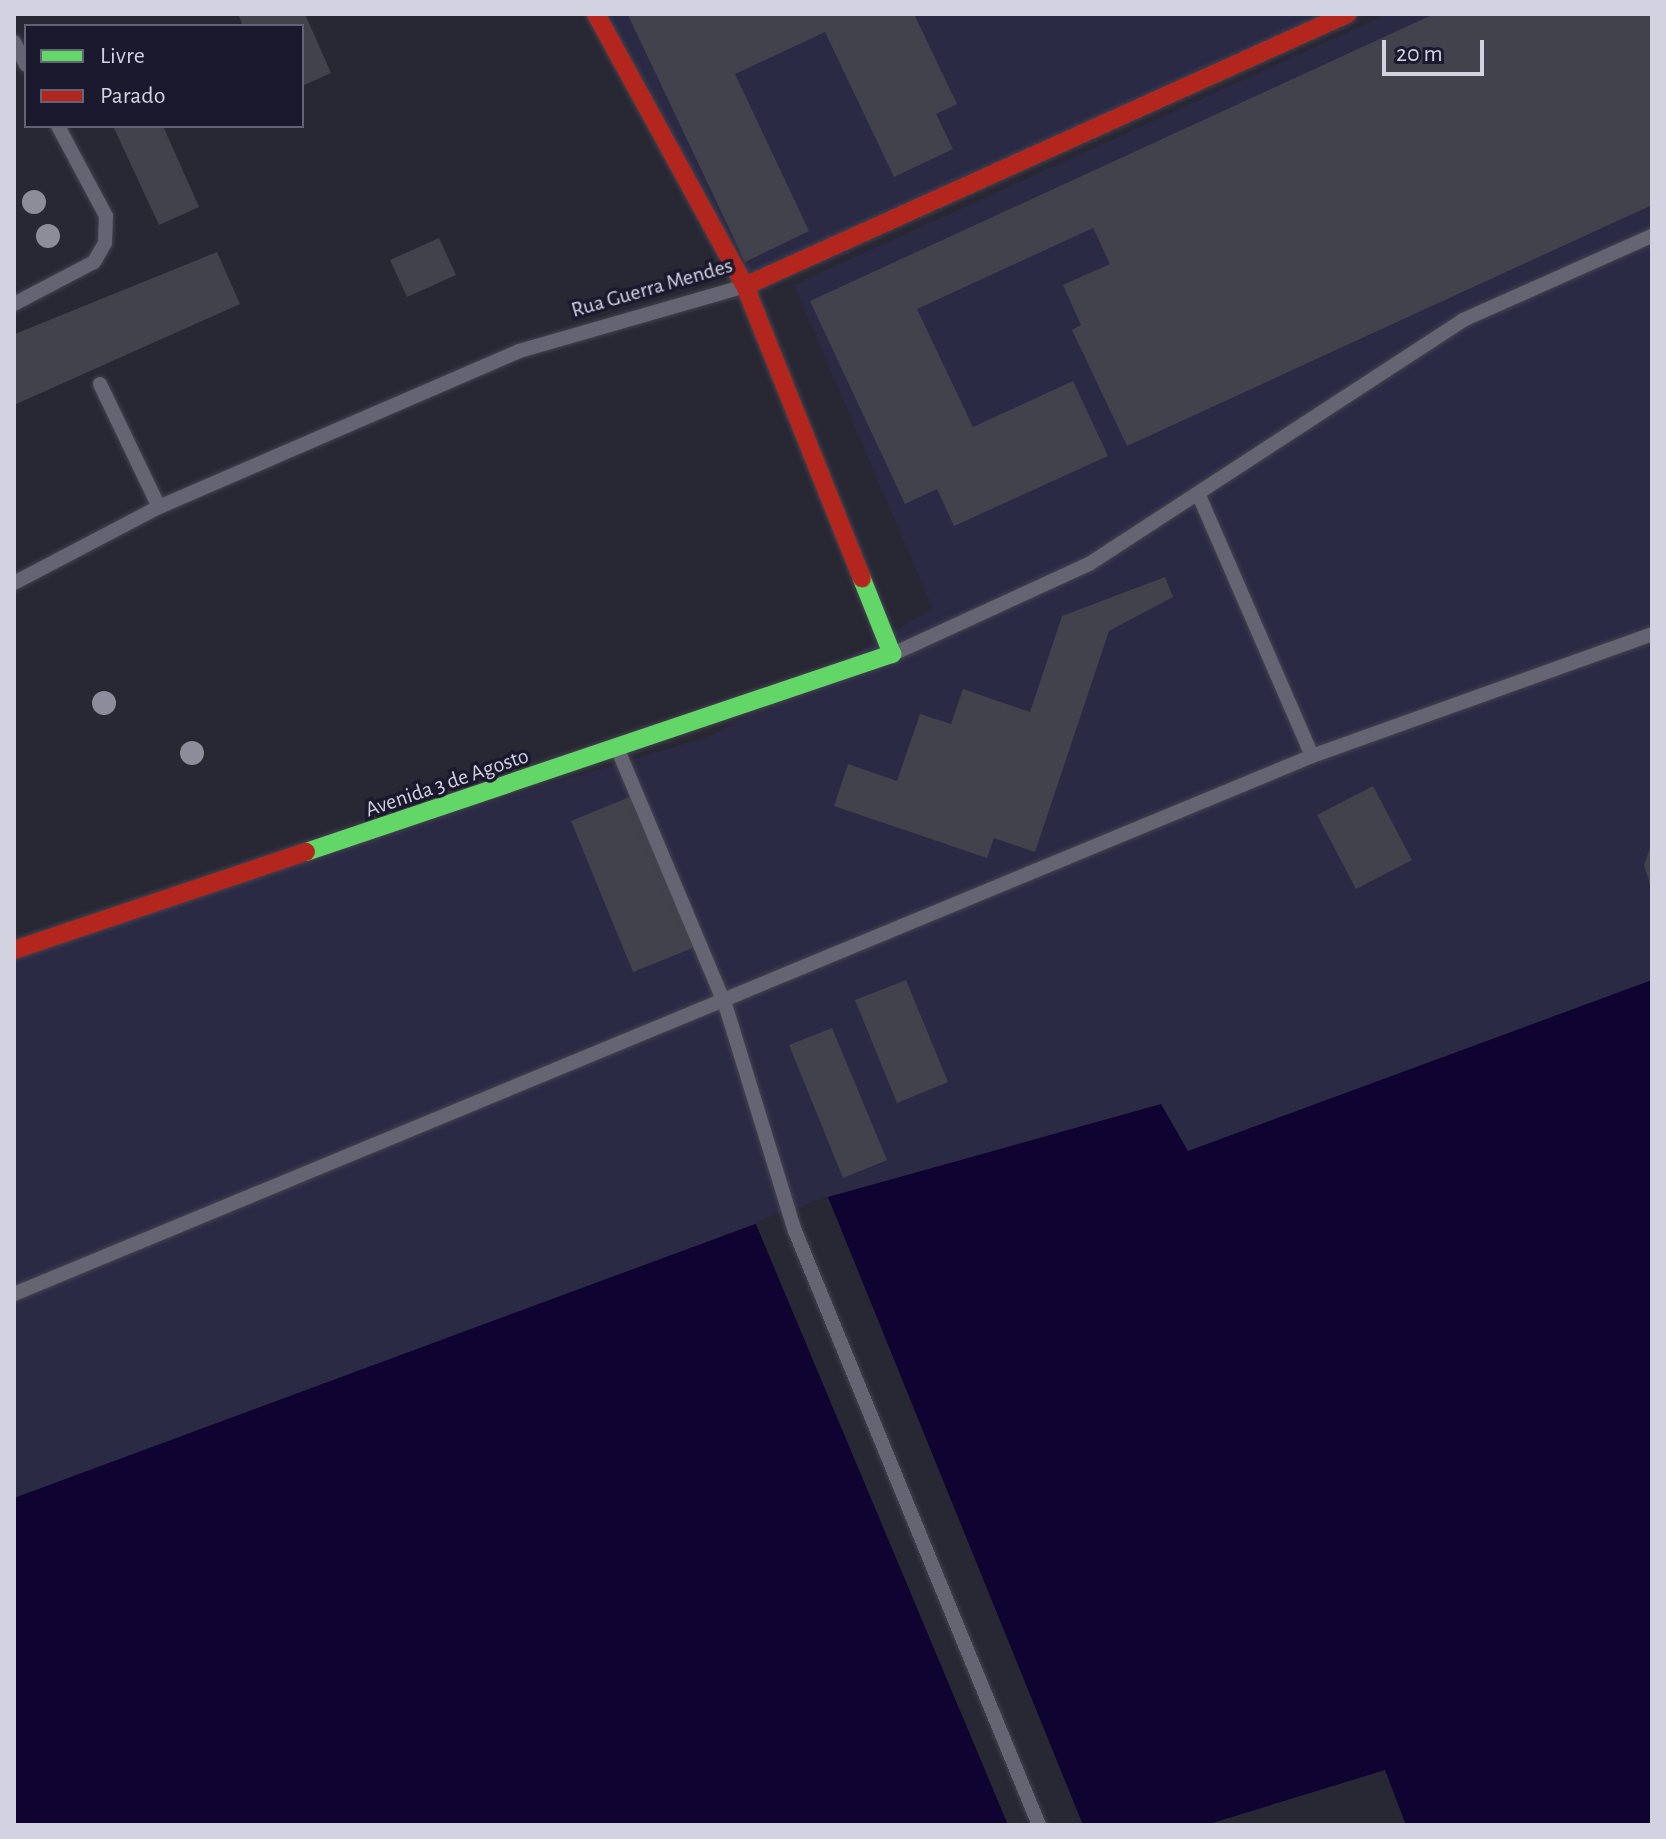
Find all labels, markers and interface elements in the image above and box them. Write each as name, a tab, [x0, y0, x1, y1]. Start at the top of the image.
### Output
legend	[24, 24, 304, 128]
scale bar	[1386, 24, 1488, 74]
text: 20 m	[1396, 42, 1443, 66]
text: Livre	[100, 44, 145, 68]
text: Parado	[100, 84, 166, 108]
street label: Rua Guerra Mendes	[568, 252, 736, 324]
street label: Avenida 3 de Agosto	[362, 743, 532, 823]

